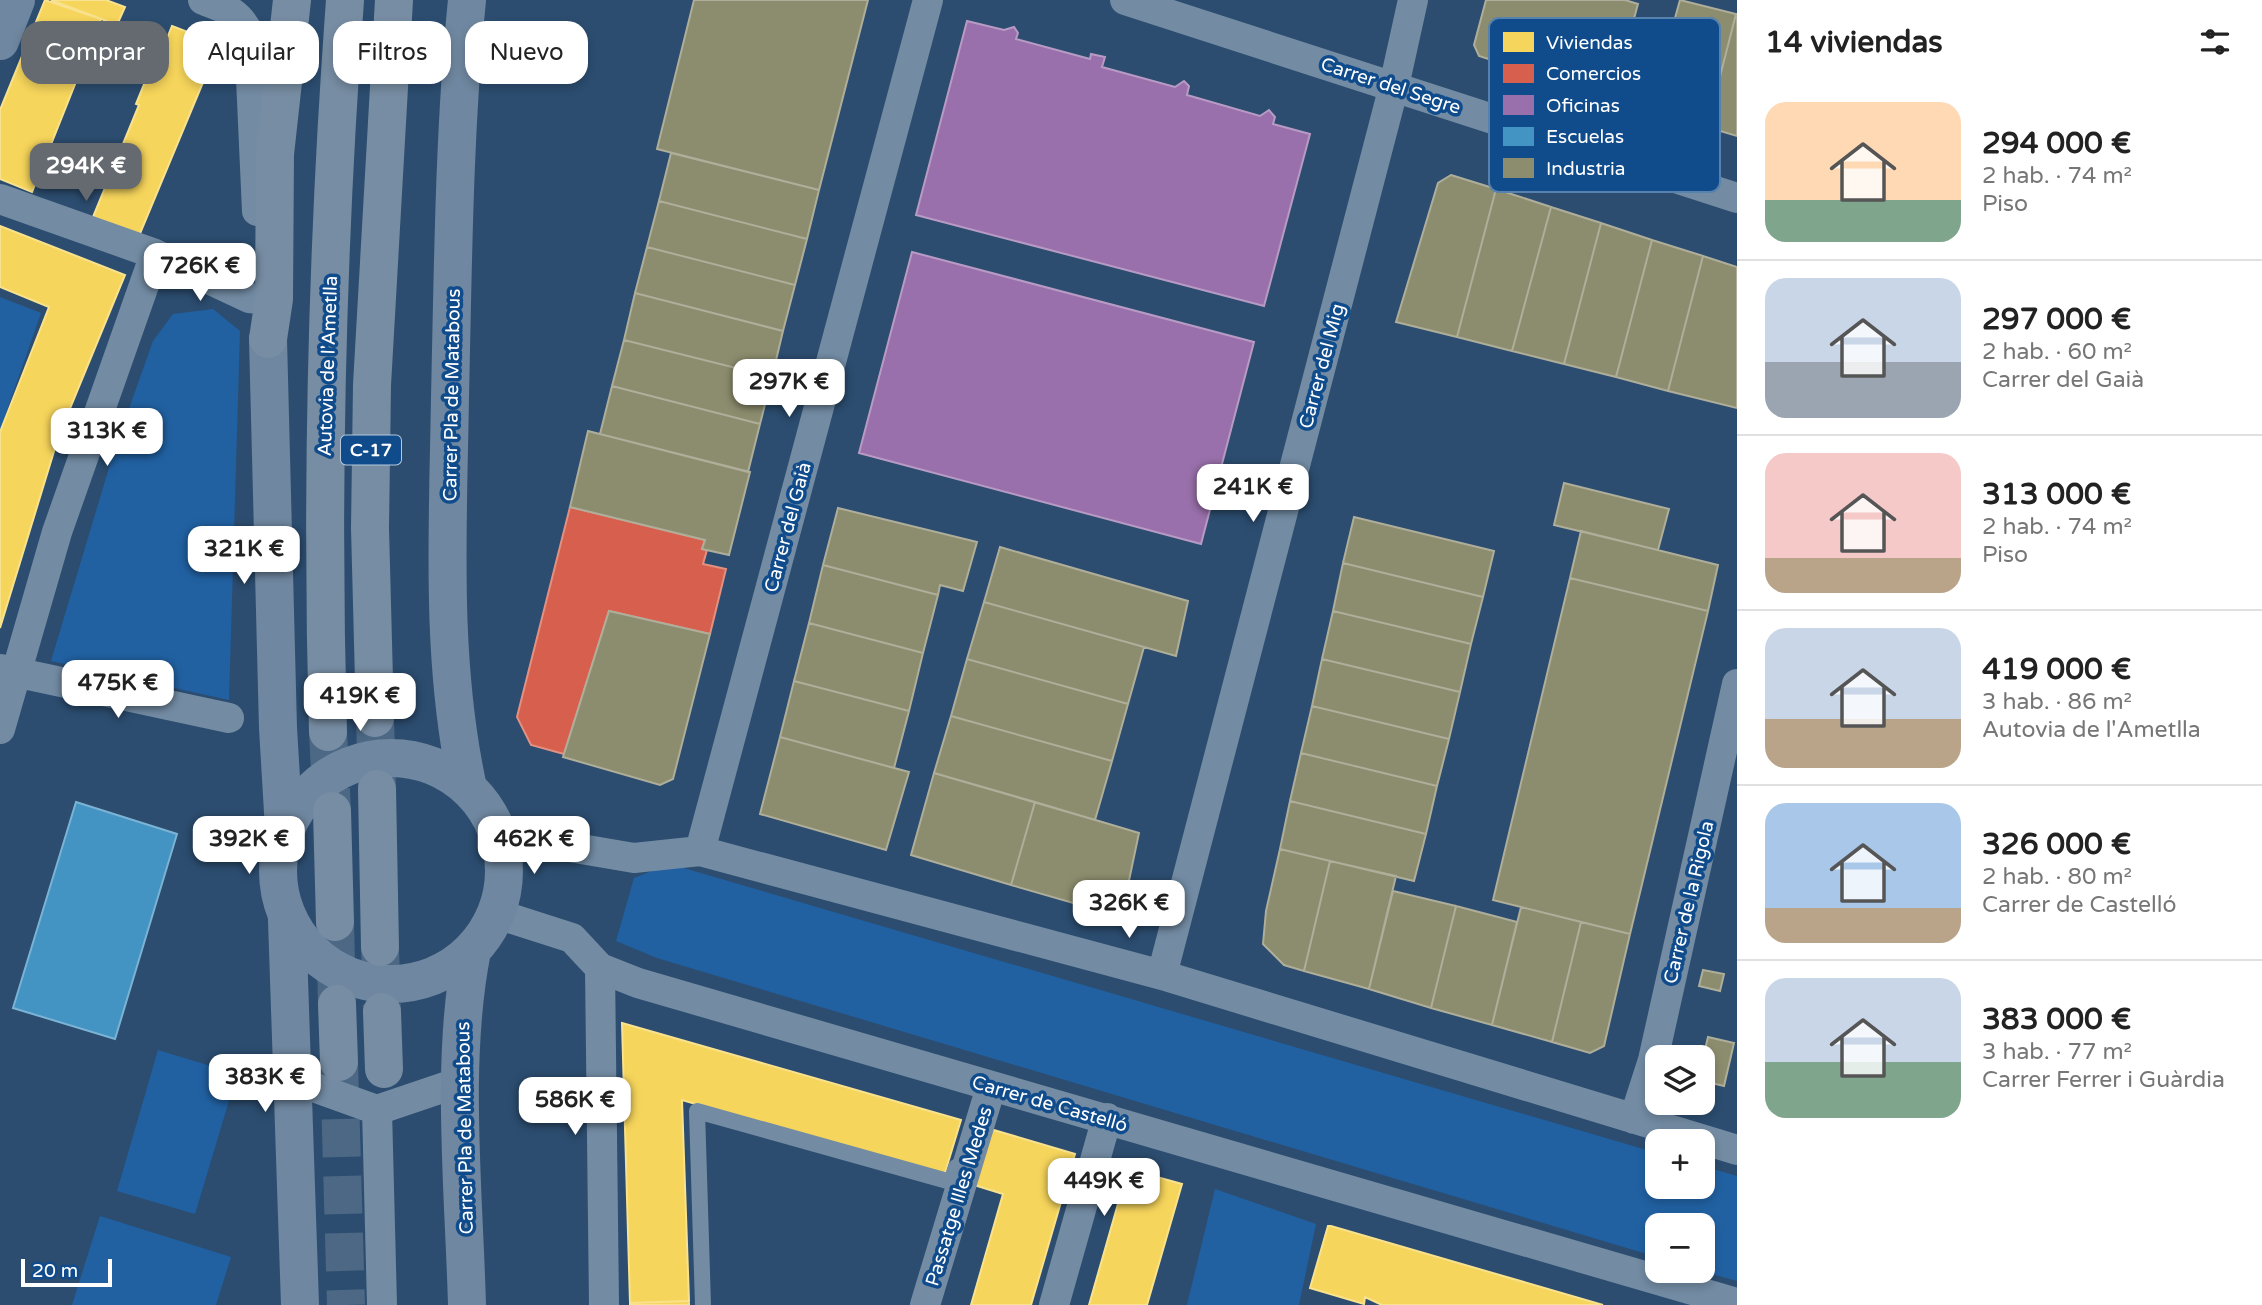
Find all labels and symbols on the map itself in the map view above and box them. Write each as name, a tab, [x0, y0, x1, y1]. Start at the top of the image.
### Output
legend	[1489, 18, 1720, 192]
text: Viviendas	[1546, 32, 1633, 54]
street label: Carrer del Segre	[1318, 53, 1463, 119]
text: Comercios	[1546, 63, 1641, 85]
text: Oficinas	[1546, 95, 1620, 117]
text: Escuelas	[1546, 126, 1624, 148]
pin: 294K €	[29, 144, 143, 203]
text: Industria	[1546, 158, 1625, 180]
pin: 726K €	[143, 244, 257, 303]
street label: Autovia de l'Ametlla	[314, 275, 342, 457]
street label: Carrer Pla de Matabous	[439, 288, 465, 502]
street label: Carrer del Mig	[1295, 301, 1349, 431]
pin: 297K €	[732, 360, 846, 419]
pin: 313K €	[50, 408, 164, 468]
road number: C-17	[341, 436, 401, 464]
street label: Carrer del Gaià	[760, 460, 816, 595]
pin: 241K €	[1196, 464, 1310, 524]
pin: 321K €	[187, 526, 301, 586]
pin: 475K €	[61, 660, 175, 720]
pin: 419K €	[303, 674, 417, 733]
pin: 392K €	[192, 816, 306, 876]
pin: 462K €	[477, 816, 591, 876]
street label: Carrer de la Rigola	[1660, 819, 1718, 986]
pin: 326K €	[1072, 880, 1186, 940]
street label: Carrer Pla de Matabous	[452, 1021, 478, 1235]
pin: 383K €	[208, 1054, 322, 1114]
street label: Carrer de Castelló	[969, 1071, 1130, 1137]
pin: 586K €	[518, 1078, 632, 1137]
street label: Passatge Illes Medes	[921, 1104, 997, 1289]
pin: 449K €	[1047, 1158, 1161, 1218]
scale bar	[21, 1256, 112, 1288]

